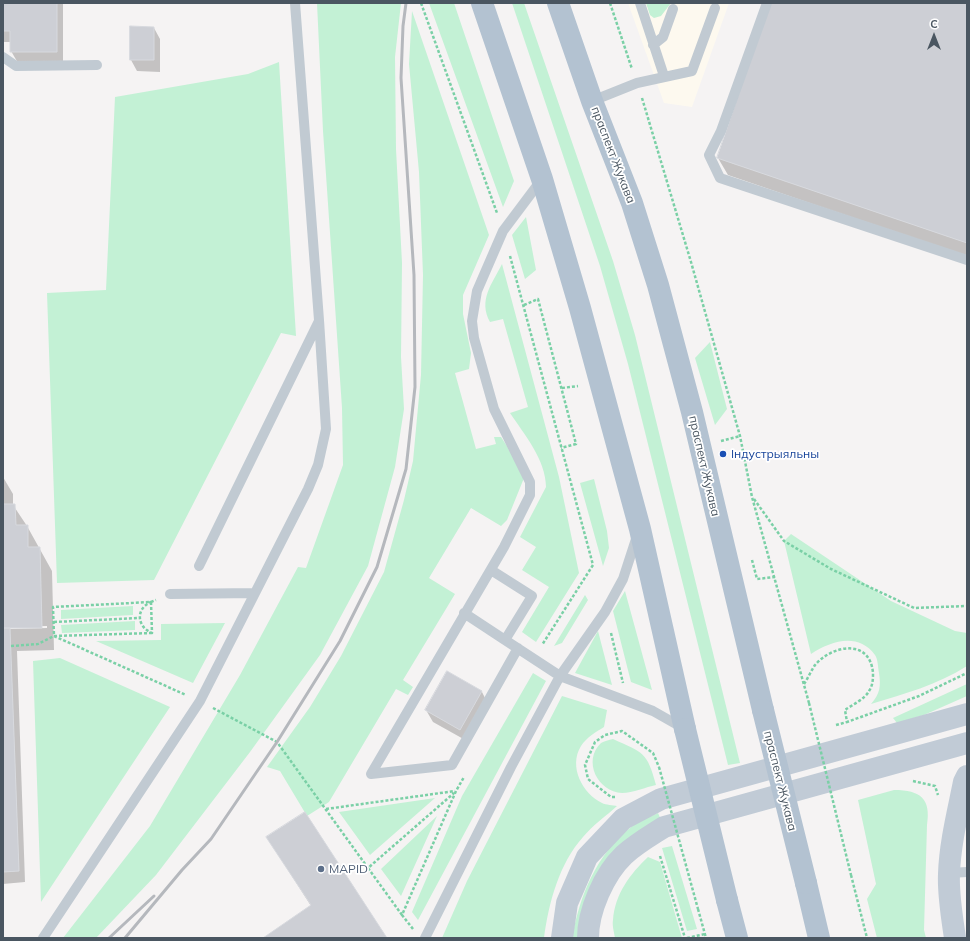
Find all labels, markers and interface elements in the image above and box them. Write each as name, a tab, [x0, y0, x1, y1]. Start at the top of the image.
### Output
north arrow	[914, 16, 954, 56]
text: С	[930, 17, 938, 31]
street label: праспект Жукава	[588, 105, 638, 205]
street label: праспект Жукава	[685, 414, 723, 518]
place label: Індустрыяльны	[731, 447, 819, 461]
marker: Індустрыяльны	[718, 449, 728, 459]
street label: праспект Жукава	[761, 729, 799, 833]
place label: MAPID	[329, 862, 368, 876]
marker: MAPID	[316, 864, 326, 874]

